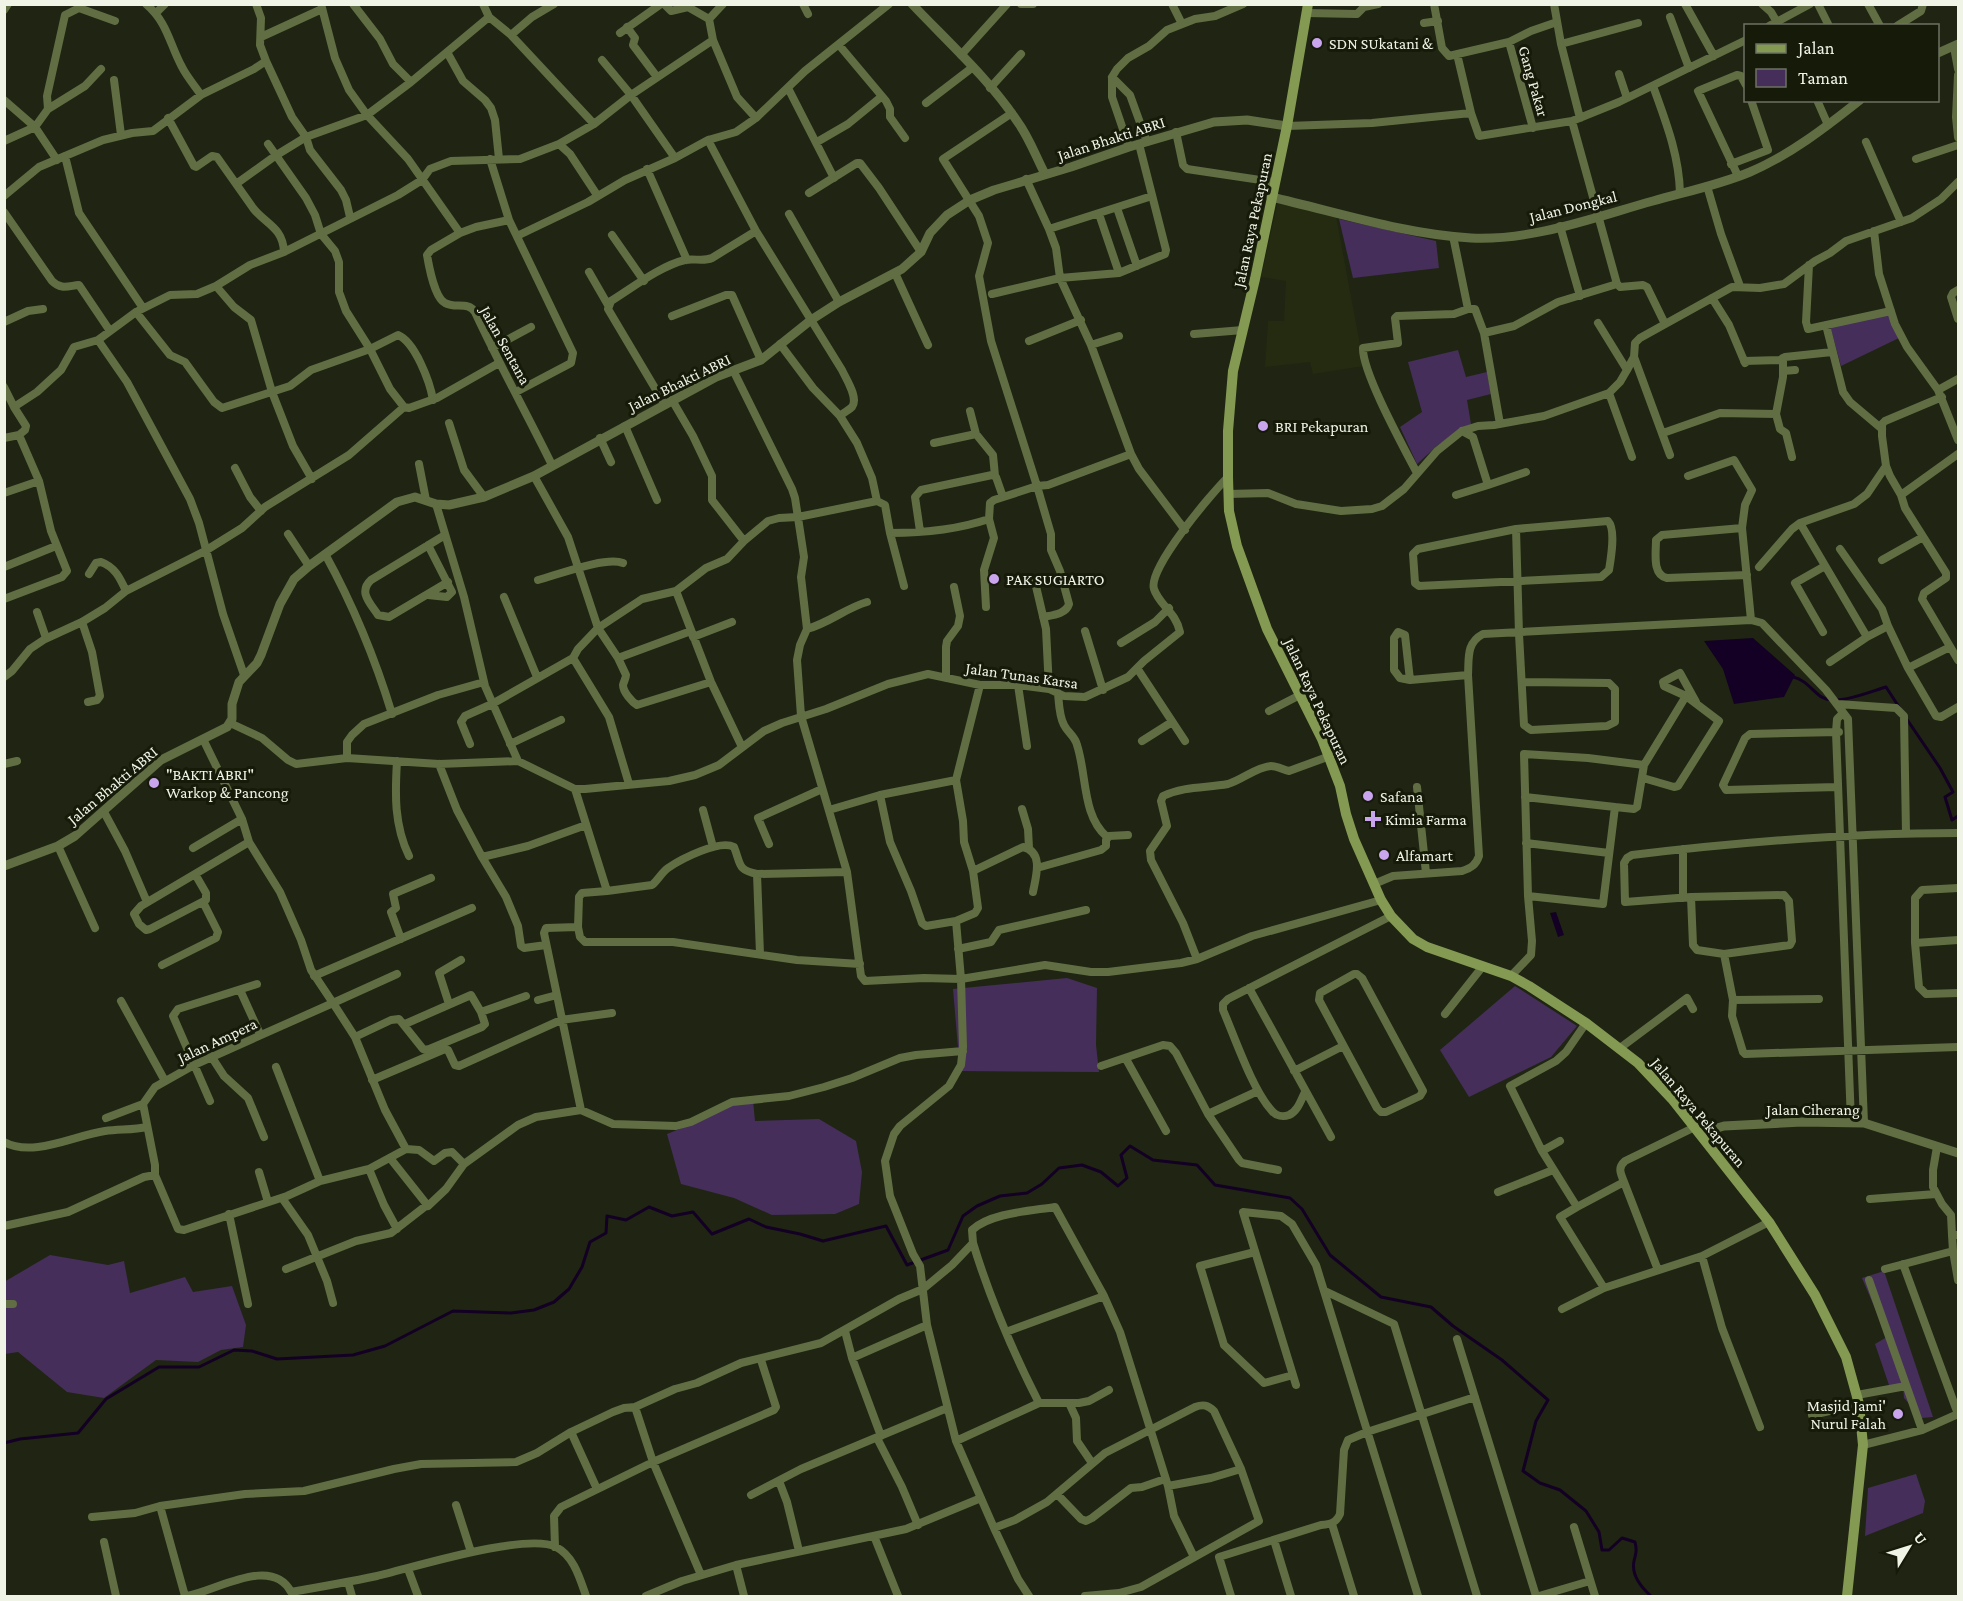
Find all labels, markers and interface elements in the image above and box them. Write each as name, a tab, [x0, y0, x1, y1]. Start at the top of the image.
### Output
legend	[1744, 24, 1939, 102]
place label: SDN SUkatani &	[1329, 35, 1434, 52]
marker: SDN SUkatani &	[1310, 36, 1324, 50]
text: Jalan	[1796, 38, 1835, 58]
street label: Gang Pakar	[1514, 44, 1552, 119]
text: Taman	[1798, 68, 1848, 88]
street label: Jalan Bhakti ABRI	[1053, 113, 1167, 165]
street label: Jalan Raya Pekapuran	[1230, 151, 1276, 291]
street label: Jalan Dongkal	[1526, 187, 1619, 227]
street label: Jalan Sentana	[475, 301, 534, 388]
street label: Jalan Bhakti ABRI	[623, 350, 734, 416]
place label: BRI Pekapuran	[1275, 418, 1369, 436]
marker: BRI Pekapuran	[1256, 419, 1270, 433]
place label: PAK SUGIARTO	[1006, 571, 1104, 588]
marker: PAK SUGIARTO	[987, 572, 1001, 586]
street label: Jalan Raya Pekapuran	[1279, 634, 1354, 768]
street label: Jalan Tunas Karsa	[962, 659, 1080, 693]
street label: Jalan Bhakti ABRI	[63, 743, 161, 830]
place label: "BAKTI ABRI" Warkop & Pancong	[166, 766, 289, 802]
marker: "BAKTI ABRI" Warkop & Pancong	[147, 776, 161, 790]
place label: Safana	[1380, 788, 1424, 805]
marker: Safana	[1361, 789, 1375, 803]
place label: Kimia Farma	[1385, 811, 1467, 828]
marker: Kimia Farma	[1366, 812, 1380, 826]
place label: Alfamart	[1396, 847, 1453, 864]
marker: Alfamart	[1377, 848, 1391, 862]
street label: Jalan Ampera	[173, 1014, 261, 1068]
street label: Jalan Raya Pekapuran	[1646, 1053, 1749, 1171]
street label: Jalan Ciherang	[1764, 1101, 1860, 1119]
place label: Masjid Jami' Nurul Falah	[1807, 1397, 1886, 1432]
marker: Masjid Jami' Nurul Falah	[1891, 1407, 1905, 1421]
north arrow	[1879, 1517, 1939, 1577]
text: U	[1910, 1529, 1931, 1548]

